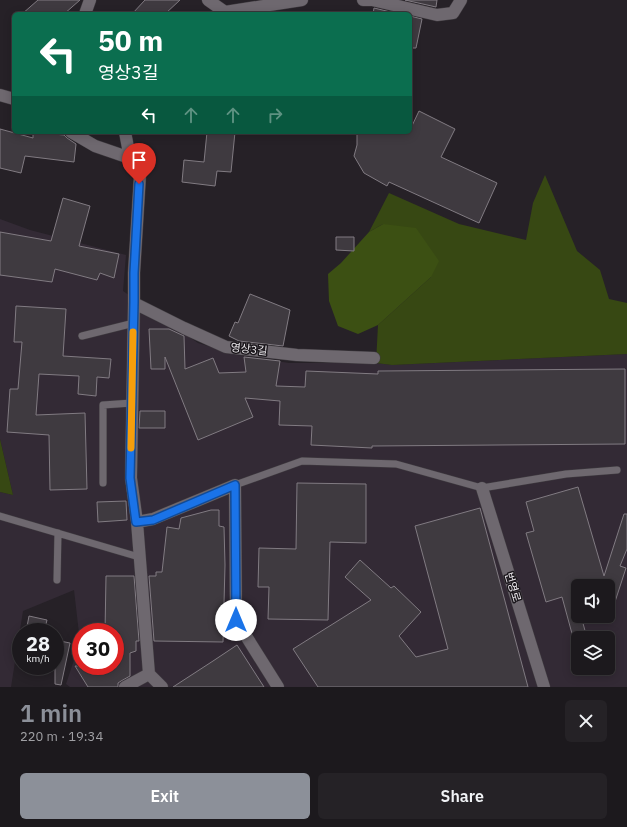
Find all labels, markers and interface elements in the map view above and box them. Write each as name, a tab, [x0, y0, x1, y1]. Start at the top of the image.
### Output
text: 50 m	[98, 22, 163, 59]
icon: left	[32, 28, 84, 80]
text: 영상3길	[98, 61, 158, 84]
icon: left	[138, 104, 160, 126]
icon: ahead	[180, 104, 202, 126]
icon: ahead	[222, 104, 244, 126]
icon: right	[264, 104, 286, 126]
pin	[122, 143, 156, 184]
icon: arrive	[128, 149, 150, 171]
street label: 영상3길	[230, 340, 268, 358]
street label: 번영로	[502, 570, 524, 604]
map controls	[571, 579, 615, 675]
button: sound	[571, 579, 615, 623]
position arrow	[215, 599, 257, 641]
speed limit sign: 30	[72, 623, 124, 675]
text: 28	[26, 630, 50, 657]
button: layers	[571, 631, 615, 675]
text: km/h	[26, 652, 50, 665]
text: 1 min	[20, 697, 82, 729]
button: close	[565, 700, 607, 742]
text: 220 m · 19:34	[20, 728, 103, 745]
button: Exit	[20, 773, 310, 819]
button: Share	[318, 773, 607, 819]

